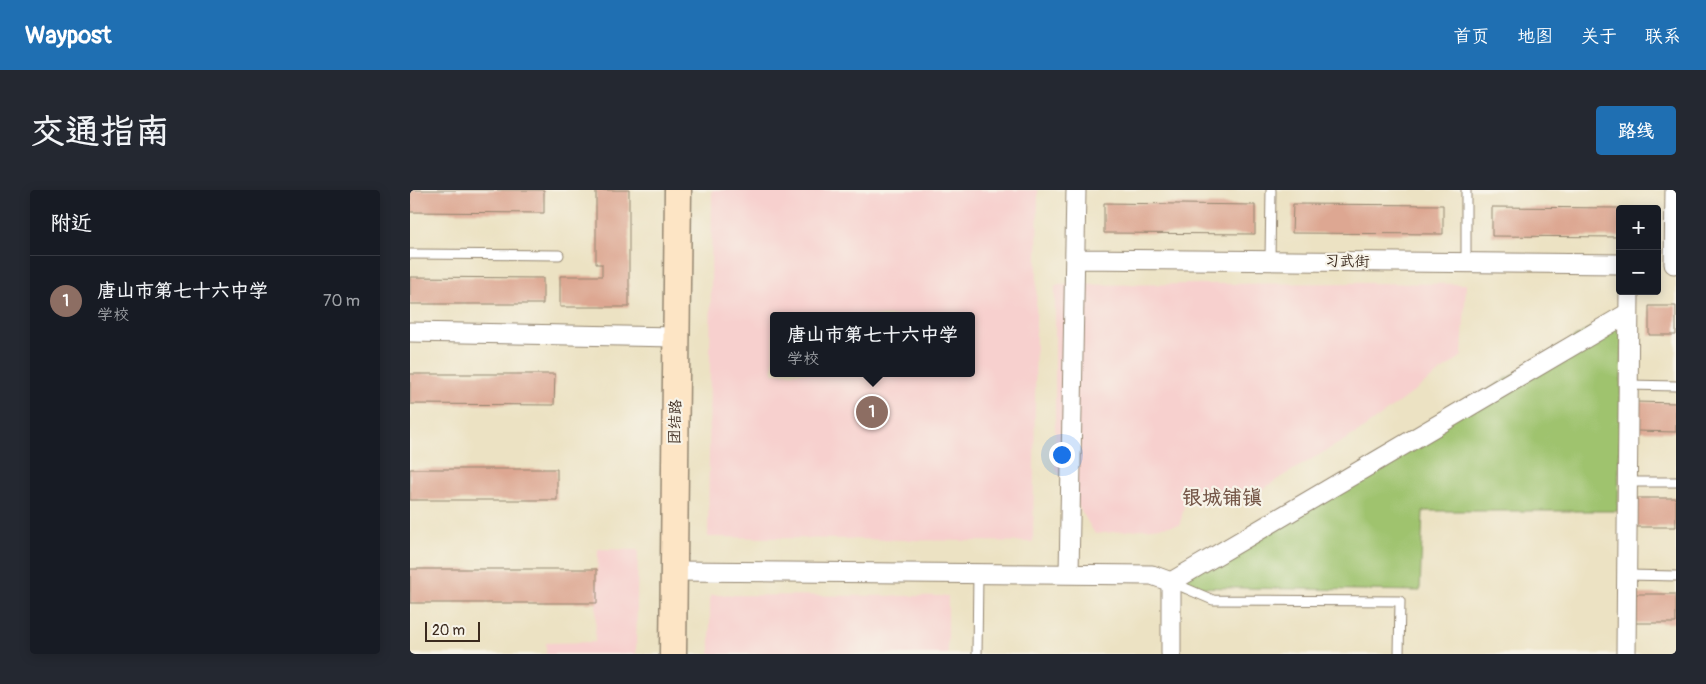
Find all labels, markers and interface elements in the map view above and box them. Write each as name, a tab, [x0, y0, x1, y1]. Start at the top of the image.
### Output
text: Waypost	[25, 21, 112, 50]
text: 首页	[1453, 25, 1489, 48]
text: 地图	[1517, 25, 1553, 48]
text: 关于	[1581, 25, 1617, 48]
text: 联系	[1645, 25, 1681, 48]
button: 路线	[1596, 106, 1676, 155]
text: 交通指南	[30, 110, 170, 154]
map controls	[1616, 205, 1661, 295]
button: +	[1616, 205, 1661, 250]
text: 附近	[50, 210, 92, 237]
button: −	[1616, 250, 1661, 295]
street label: 习武街	[1324, 252, 1370, 271]
text: 唐山市第七十六中学	[97, 279, 268, 303]
text: 1	[63, 291, 69, 311]
text: 70 m	[323, 291, 360, 311]
text: 学校	[97, 305, 129, 325]
popup	[770, 312, 975, 377]
text: 唐山市第七十六中学	[787, 323, 958, 347]
text: 学校	[787, 349, 819, 369]
pin: 1	[856, 393, 888, 431]
street label: 团结路	[666, 399, 685, 445]
your location	[1049, 442, 1075, 468]
district label: 银城铺镇	[1182, 485, 1262, 510]
scale bar	[425, 619, 480, 642]
text: 20 m	[432, 622, 465, 639]

